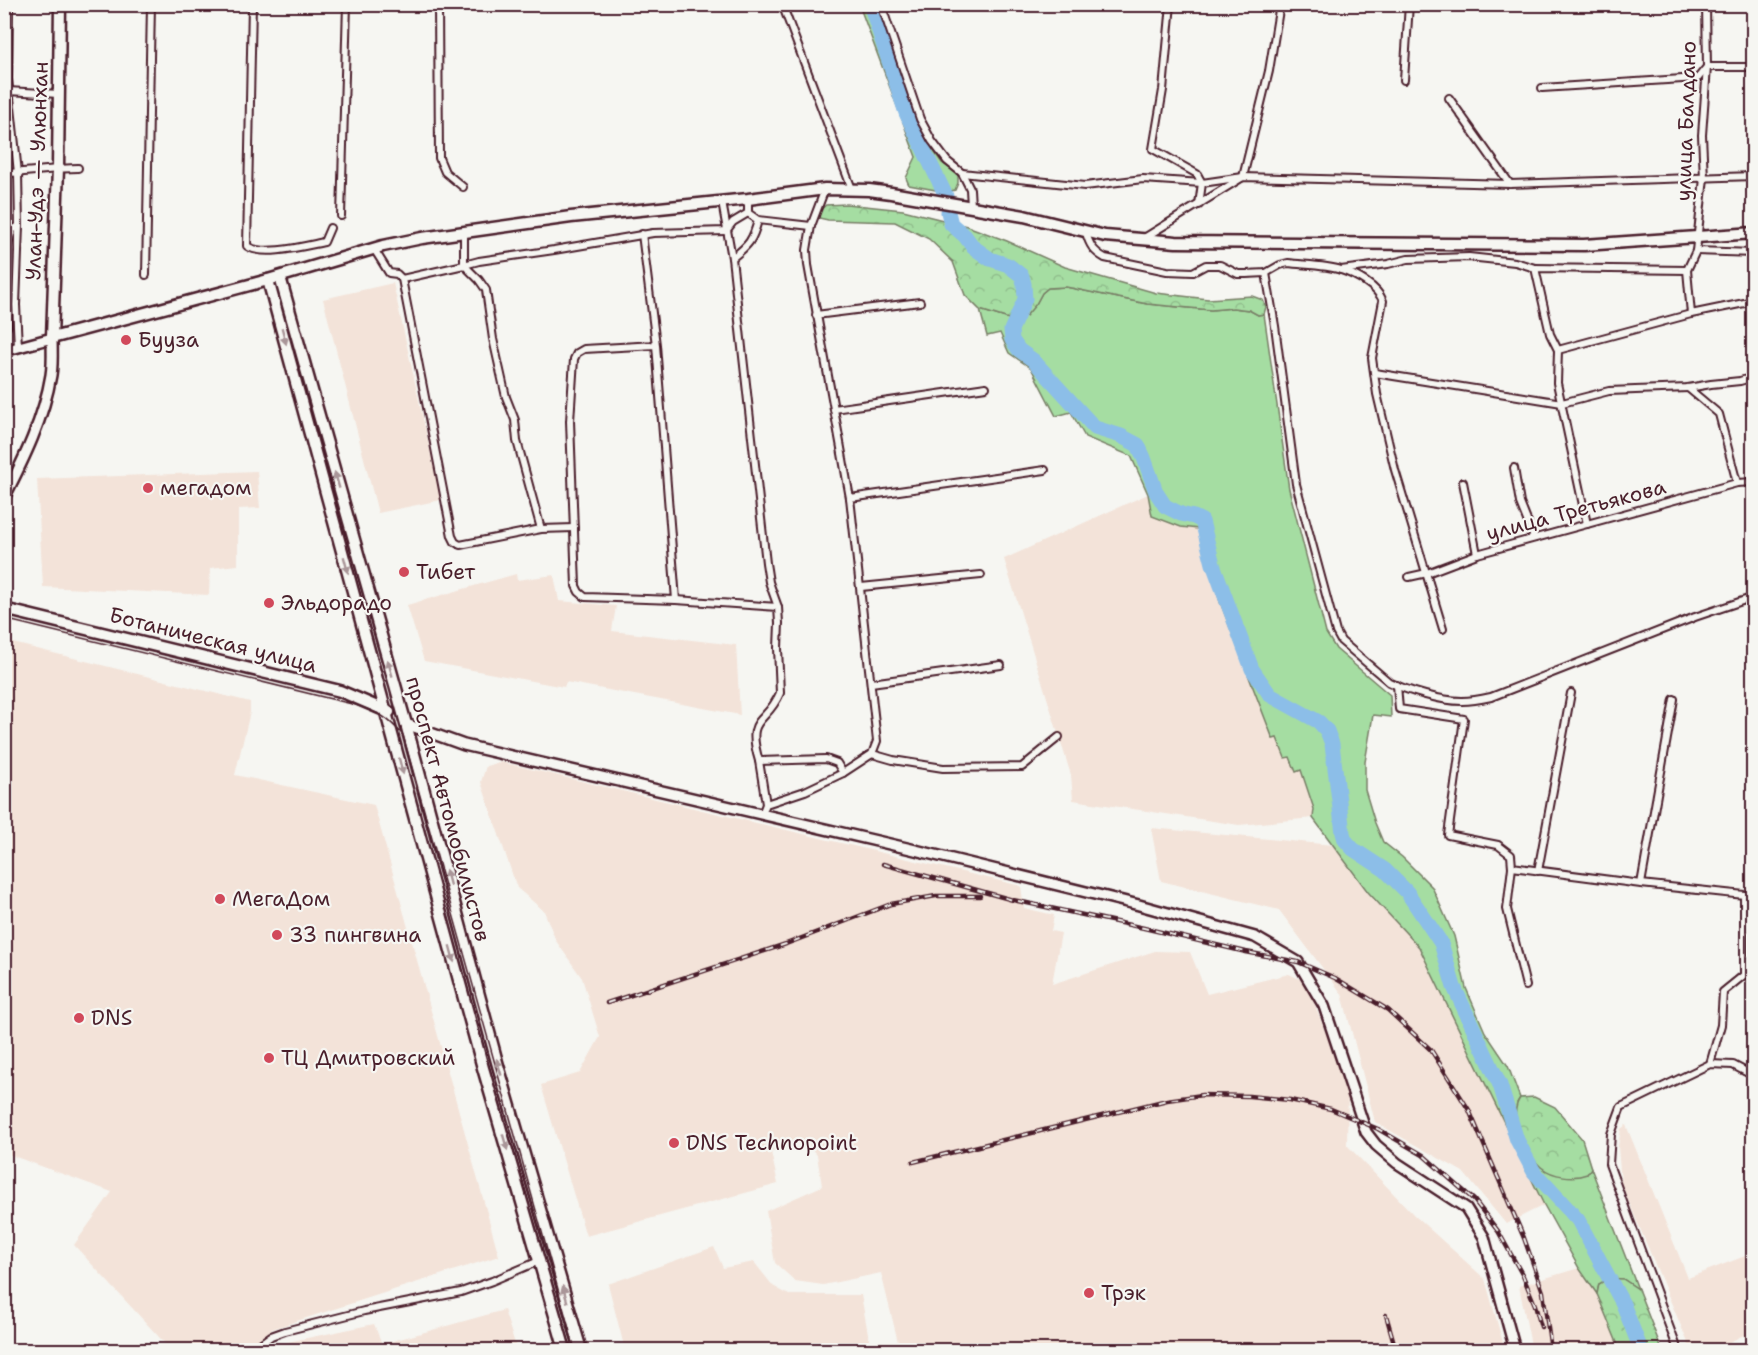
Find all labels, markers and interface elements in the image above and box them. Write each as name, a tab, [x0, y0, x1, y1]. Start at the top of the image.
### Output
street label: улица Балдано	[1669, 40, 1703, 202]
street label: Улан-Удэ — Улюнхан	[19, 61, 55, 281]
place label: Бууза	[138, 326, 199, 354]
one-way arrow	[279, 327, 289, 346]
marker: Бууза	[119, 333, 133, 347]
one-way arrow	[332, 471, 341, 489]
street label: улица Третьякова	[1483, 473, 1669, 547]
place label: мегадом	[160, 474, 251, 502]
marker: мегадом	[141, 481, 155, 495]
one-way arrow	[342, 556, 352, 574]
place label: Тибет	[416, 558, 475, 586]
marker: Тибет	[397, 565, 411, 579]
place label: Эльдорадо	[281, 589, 392, 617]
marker: Эльдорадо	[262, 596, 276, 610]
street label: Ботаническая улица	[106, 601, 320, 679]
one-way arrow	[385, 659, 394, 677]
street label: проспект Автомобилистов	[399, 673, 497, 945]
one-way arrow	[396, 757, 406, 775]
one-way arrow	[442, 869, 452, 888]
place label: МегаДом	[232, 885, 330, 913]
marker: МегаДом	[213, 892, 227, 906]
place label: 33 пингвина	[289, 921, 421, 949]
marker: 33 пингвина	[270, 928, 284, 942]
one-way arrow	[448, 945, 457, 963]
place label: DNS	[91, 1004, 132, 1032]
marker: DNS	[72, 1011, 86, 1025]
place label: ТЦ Дмитровский	[281, 1044, 456, 1072]
marker: ТЦ Дмитровский	[262, 1051, 276, 1065]
one-way arrow	[494, 1058, 503, 1076]
place label: DNS Technopoint	[686, 1129, 857, 1157]
one-way arrow	[501, 1133, 510, 1151]
marker: DNS Technopoint	[667, 1136, 681, 1150]
place label: Трэк	[1101, 1279, 1146, 1307]
one-way arrow	[560, 1285, 569, 1303]
marker: Трэк	[1082, 1286, 1096, 1300]

